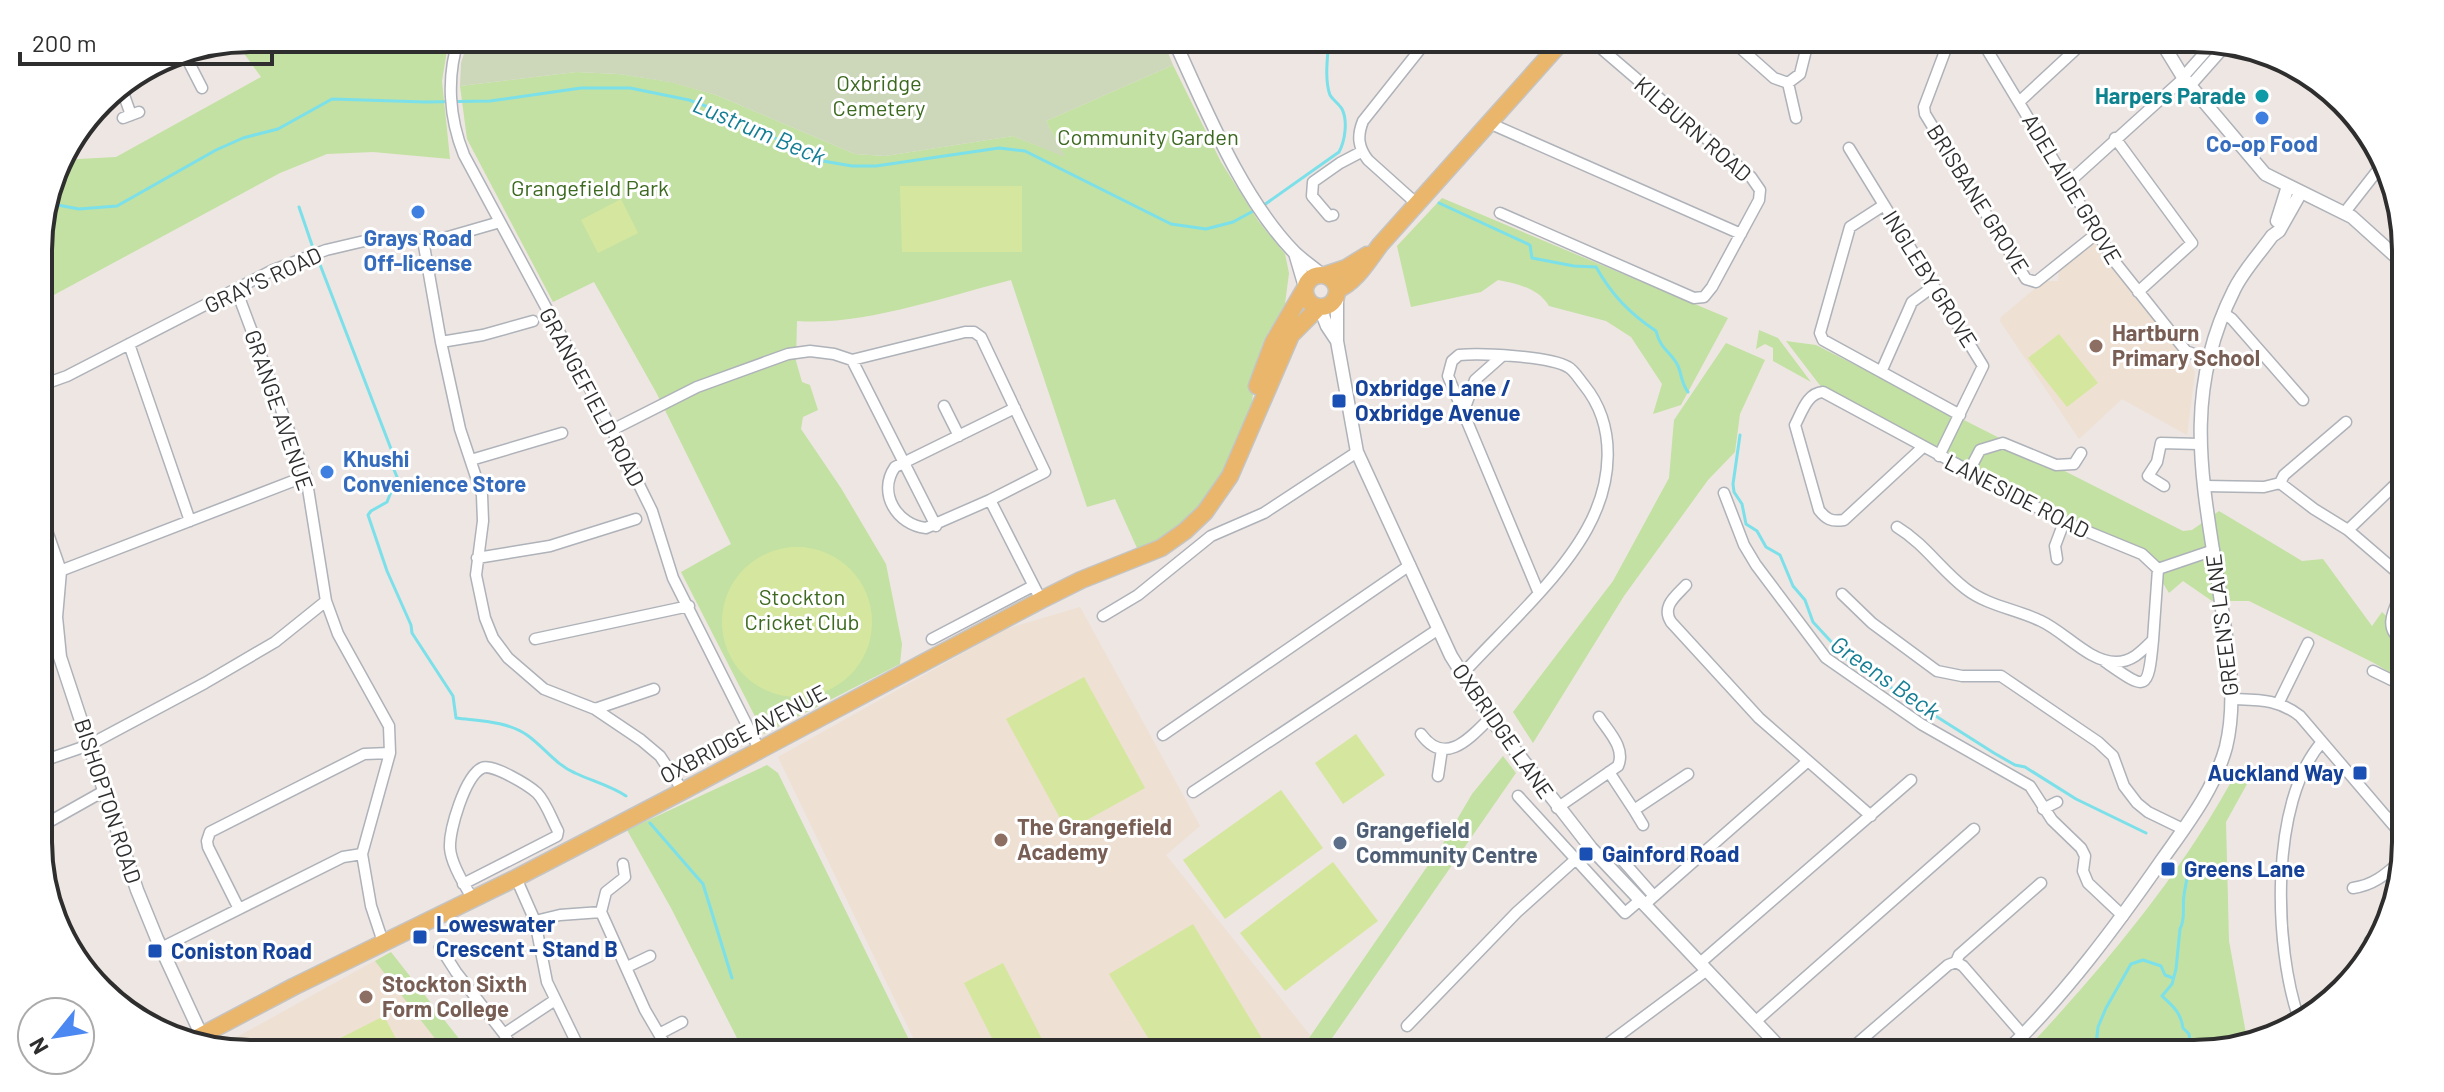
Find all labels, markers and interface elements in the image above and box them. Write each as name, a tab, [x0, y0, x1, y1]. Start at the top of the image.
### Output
scale bar	[20, 16, 272, 66]
text: 200 m	[32, 28, 97, 57]
park label: Oxbridge Cemetery	[833, 69, 925, 120]
street label: KILBURN ROAD	[1630, 70, 1757, 186]
place label: Harpers Parade	[2095, 82, 2246, 108]
marker: Harpers Parade	[2253, 87, 2271, 105]
water label: Lustrum Beck	[689, 89, 830, 171]
street label: ADELAIDE GROVE	[2018, 109, 2128, 268]
marker: Co-op Food	[2253, 109, 2271, 127]
street label: BRISBANE GROVE	[1922, 119, 2035, 278]
park label: Community Garden	[1057, 123, 1239, 149]
place label: Co-op Food	[2206, 130, 2318, 156]
park label: Grangefield Park	[511, 174, 669, 200]
marker: Grays Road Off-license	[409, 203, 427, 221]
street label: INGLEBY GROVE	[1878, 205, 1983, 352]
place label: Grays Road Off-license	[364, 224, 472, 275]
street label: GRAY'S ROAD	[200, 241, 325, 318]
street label: GRANGEFIELD ROAD	[535, 303, 651, 490]
place label: Hartburn Primary School	[2112, 319, 2260, 370]
street label: GRANGE AVENUE	[240, 326, 320, 493]
marker: Hartburn Primary School	[2087, 337, 2105, 355]
place label: Oxbridge Lane / Oxbridge Avenue	[1355, 374, 1520, 425]
marker: Oxbridge Lane / Oxbridge Avenue	[1330, 392, 1348, 410]
place label: Khushi Convenience Store	[343, 445, 526, 496]
street label: LANESIDE ROAD	[1941, 448, 2094, 543]
marker: Khushi Convenience Store	[318, 463, 336, 481]
street label: GREEN'S LANE	[2199, 552, 2243, 698]
park label: Stockton Cricket Club	[744, 583, 860, 634]
water label: Greens Beck	[1826, 629, 1946, 725]
street label: OXBRIDGE LANE	[1448, 658, 1560, 803]
street label: OXBRIDGE AVENUE	[655, 678, 830, 788]
street label: BISHOPTON ROAD	[70, 715, 148, 886]
place label: Auckland Way	[2208, 759, 2344, 785]
marker: Auckland Way	[2351, 764, 2369, 782]
place label: The Grangefield Academy	[1017, 813, 1172, 864]
place label: Grangefield Community Centre	[1356, 816, 1538, 867]
marker: The Grangefield Academy	[992, 831, 1010, 849]
marker: Grangefield Community Centre	[1331, 834, 1349, 852]
place label: Gainford Road	[1602, 840, 1739, 866]
marker: Gainford Road	[1577, 845, 1595, 863]
place label: Greens Lane	[2184, 855, 2305, 881]
marker: Greens Lane	[2159, 860, 2177, 878]
place label: Loweswater Crescent - Stand B	[436, 910, 618, 961]
marker: Loweswater Crescent - Stand B	[411, 928, 429, 946]
place label: Coniston Road	[171, 937, 312, 963]
marker: Coniston Road	[146, 942, 164, 960]
place label: Stockton Sixth Form College	[382, 970, 527, 1021]
marker: Stockton Sixth Form College	[357, 988, 375, 1006]
north arrow	[16, 996, 96, 1076]
text: N	[23, 1034, 53, 1059]

